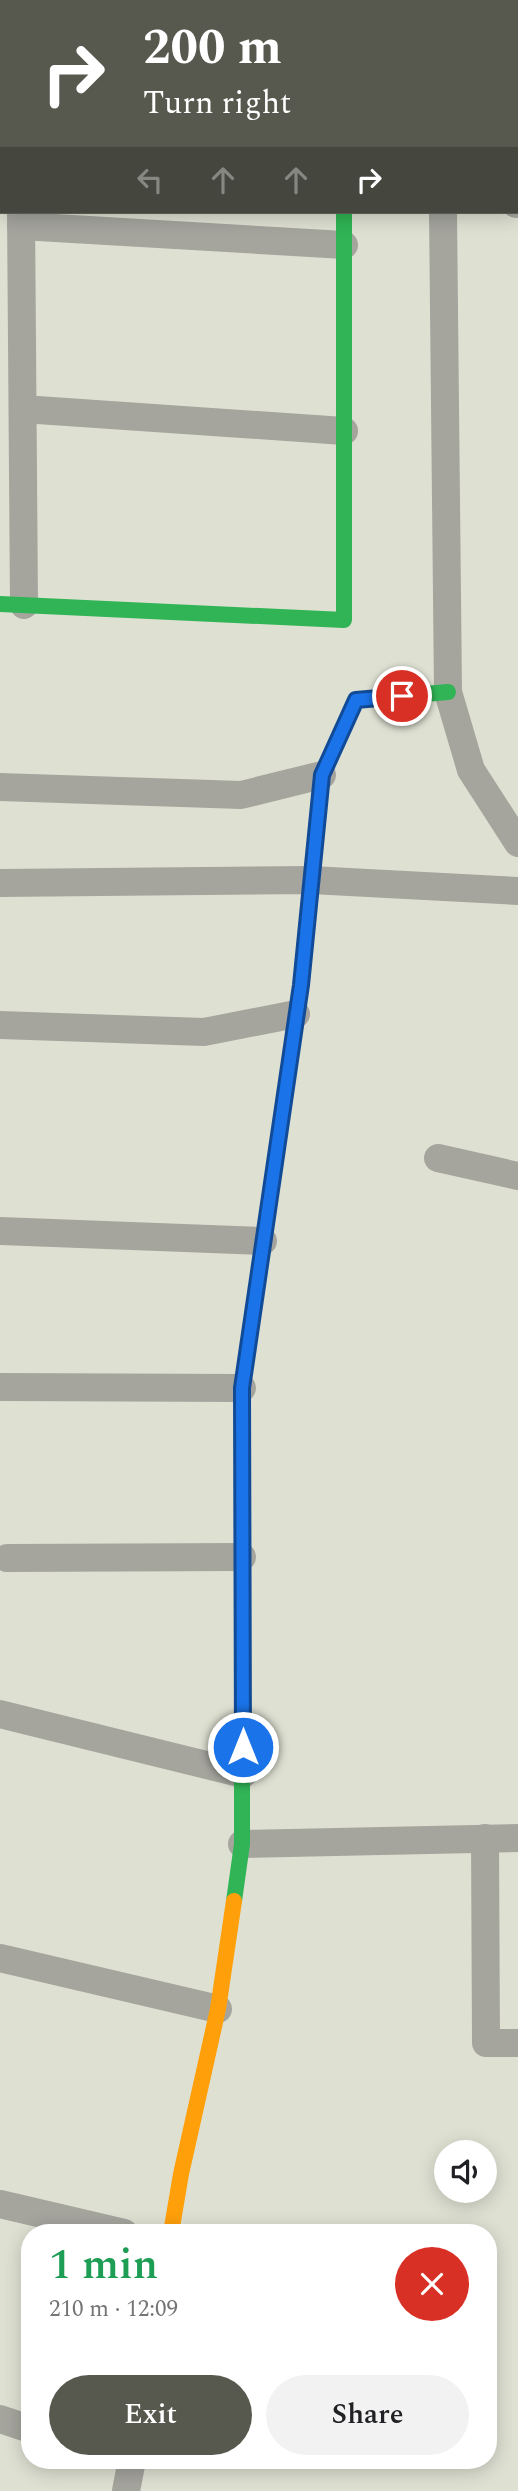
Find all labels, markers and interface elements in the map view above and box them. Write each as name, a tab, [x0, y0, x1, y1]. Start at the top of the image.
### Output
text: 200 m	[143, 11, 282, 86]
icon: right	[28, 28, 119, 119]
text: Turn right	[143, 79, 291, 128]
icon: left	[131, 161, 169, 199]
icon: ahead	[204, 161, 242, 199]
icon: ahead	[277, 161, 315, 199]
icon: right	[350, 161, 388, 199]
pin	[372, 666, 432, 726]
icon: arrive	[383, 677, 421, 715]
position arrow	[206, 1710, 280, 1784]
map controls	[434, 2140, 497, 2203]
button: sound	[434, 2140, 497, 2203]
text: 1 min	[49, 2234, 158, 2297]
button: close	[395, 2247, 469, 2321]
text: 210 m · 12:09	[49, 2292, 178, 2327]
button: Exit	[49, 2375, 252, 2455]
button: Share	[266, 2375, 469, 2455]

